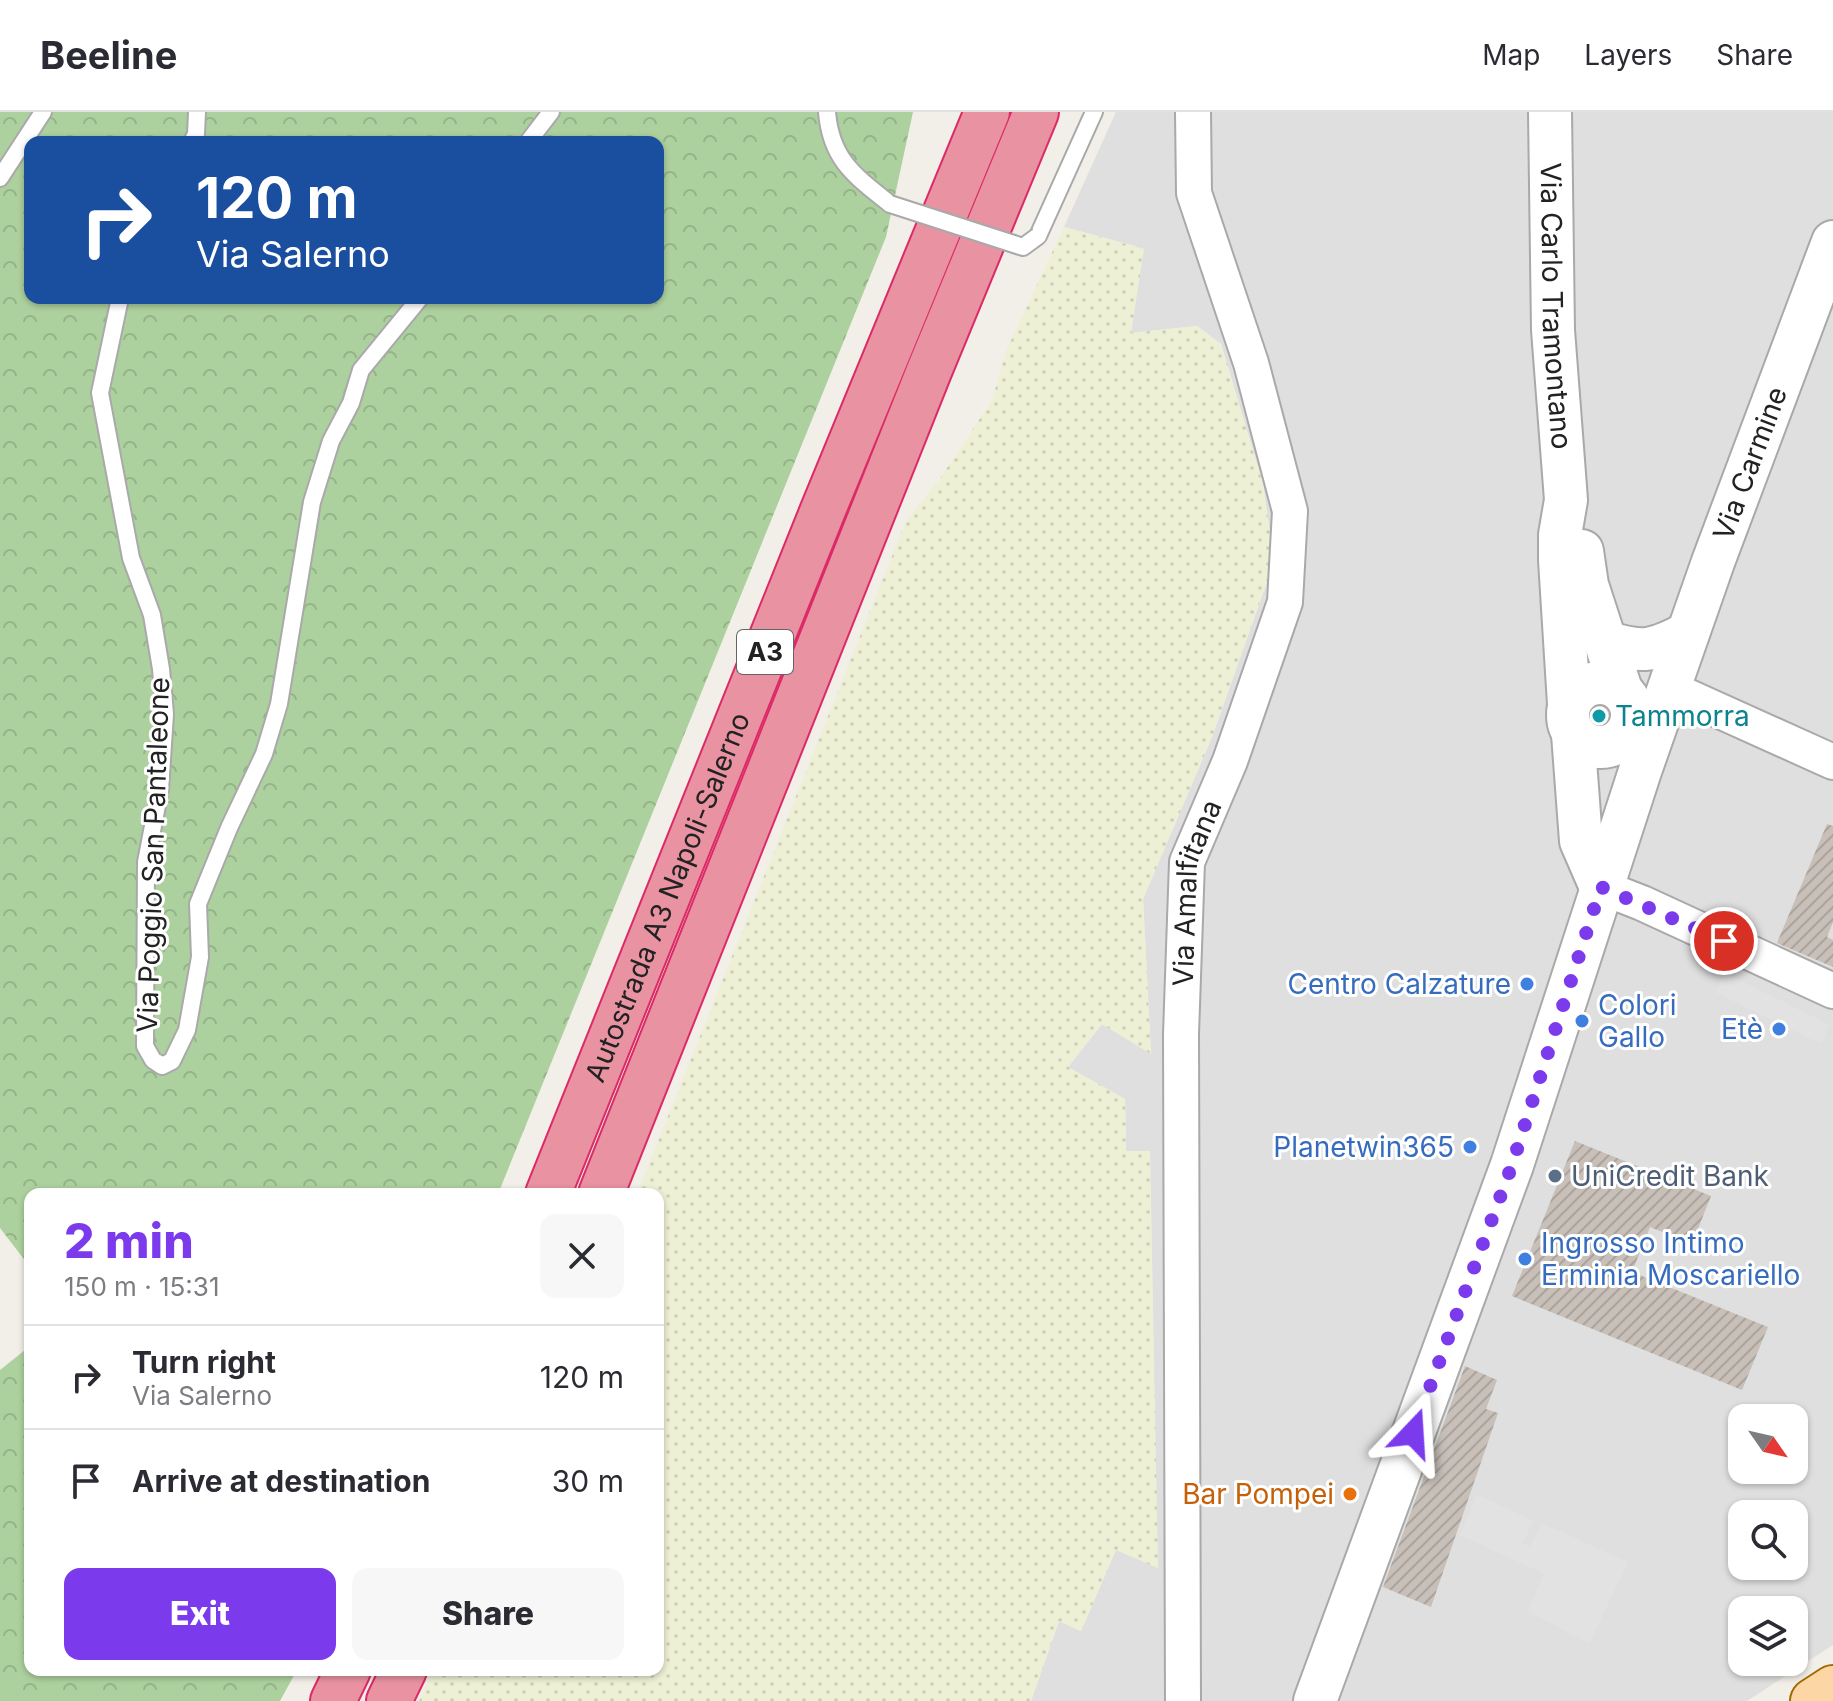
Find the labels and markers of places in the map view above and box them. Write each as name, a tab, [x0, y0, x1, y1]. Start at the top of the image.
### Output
place label: Tammorra	[1615, 699, 1750, 733]
marker: Tammorra	[1590, 707, 1608, 725]
pin	[1690, 907, 1758, 975]
place label: Centro Calzature	[1288, 967, 1511, 1001]
marker: Centro Calzature	[1518, 975, 1536, 993]
place label: Colori Gallo	[1598, 988, 1677, 1054]
marker: Colori Gallo	[1573, 1012, 1591, 1030]
place label: Etè	[1721, 1012, 1763, 1046]
marker: Etè	[1770, 1020, 1788, 1038]
place label: Planetwin365	[1273, 1130, 1454, 1164]
marker: Planetwin365	[1461, 1138, 1479, 1156]
place label: UniCredit Bank	[1571, 1159, 1769, 1193]
marker: UniCredit Bank	[1546, 1167, 1564, 1185]
place label: Ingrosso Intimo Erminia Moscariello	[1541, 1226, 1800, 1292]
marker: Ingrosso Intimo Erminia Moscariello	[1516, 1250, 1534, 1268]
place label: Bar Pompei	[1182, 1477, 1334, 1511]
marker: Bar Pompei	[1341, 1485, 1359, 1503]

